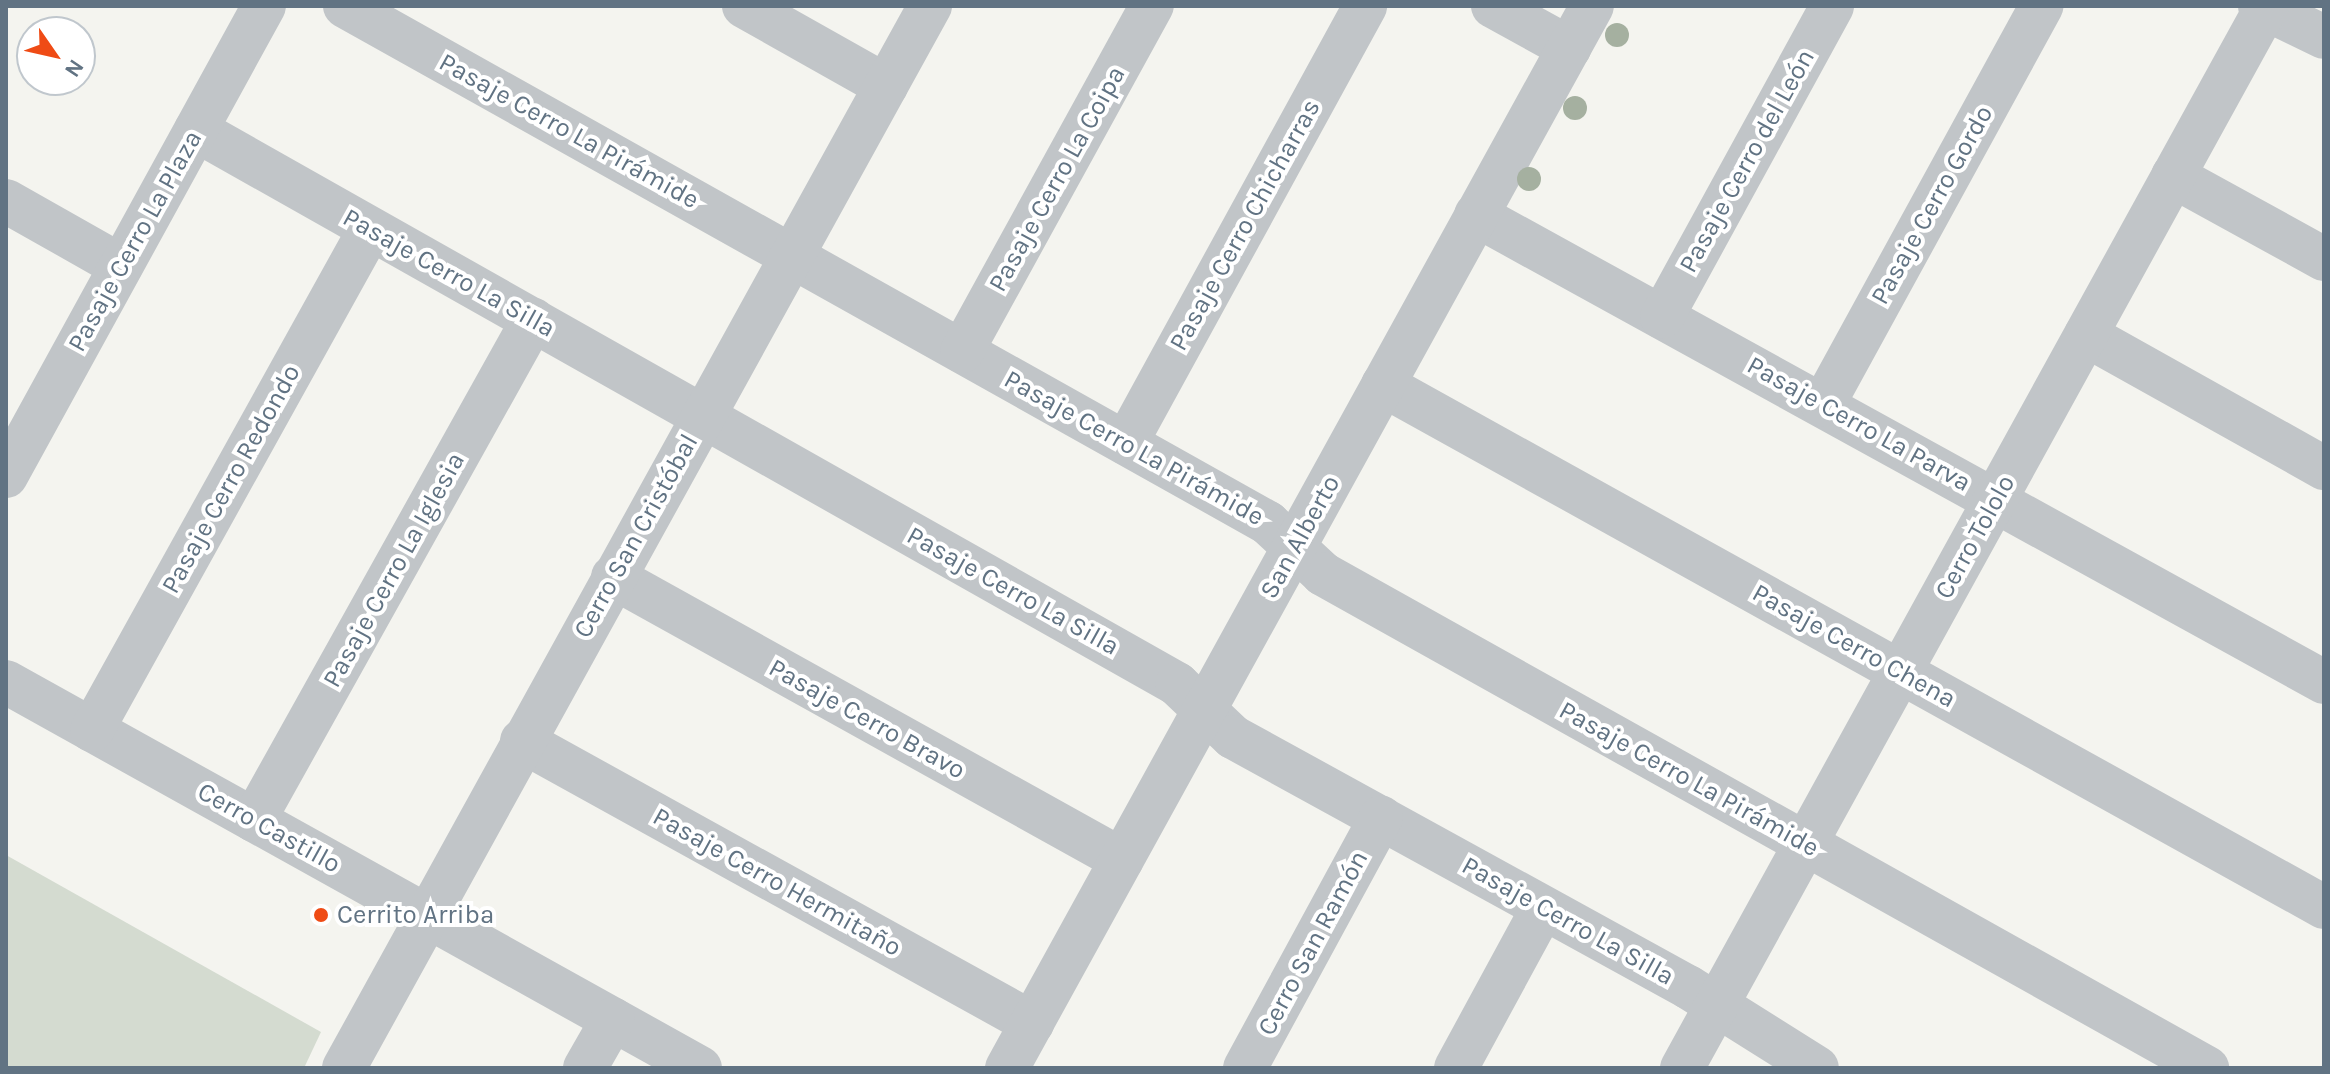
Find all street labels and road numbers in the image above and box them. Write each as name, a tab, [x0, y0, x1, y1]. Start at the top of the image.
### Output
street label: Pasaje Cerro del León	[1673, 44, 1821, 278]
street label: Pasaje Cerro La Pirámide	[434, 47, 704, 215]
street label: Pasaje Cerro La Coipa	[982, 61, 1132, 297]
street label: Pasaje Cerro Chicharras	[1163, 94, 1327, 356]
street label: Pasaje Cerro Gordo	[1864, 100, 2000, 310]
street label: Pasaje Cerro La Plaza	[61, 125, 209, 357]
street label: Pasaje Cerro La Silla	[337, 202, 561, 344]
street label: Pasaje Cerro La Parva	[1742, 350, 1976, 498]
street label: Pasaje Cerro Redondo	[155, 359, 307, 599]
street label: Pasaje Cerro La Pirámide	[999, 364, 1269, 532]
street label: Cerro San Cristóbal	[567, 429, 705, 643]
street label: Pasaje Cerro La Iglesia	[316, 447, 472, 693]
street label: San Alberto	[1253, 470, 1347, 604]
street label: Cerro Tololo	[1928, 470, 2022, 604]
street label: Pasaje Cerro La Silla	[901, 520, 1125, 662]
street label: Pasaje Cerro Chena	[1747, 577, 1961, 715]
street label: Pasaje Cerro Bravo	[763, 652, 971, 786]
street label: Pasaje Cerro La Pirámide	[1554, 695, 1824, 863]
street label: Cerro Castillo	[192, 776, 346, 880]
street label: Pasaje Cerro Hermitaño	[647, 801, 907, 963]
street label: Cerro San Ramón	[1251, 845, 1375, 1041]
street label: Pasaje Cerro La Silla	[1456, 850, 1680, 992]

